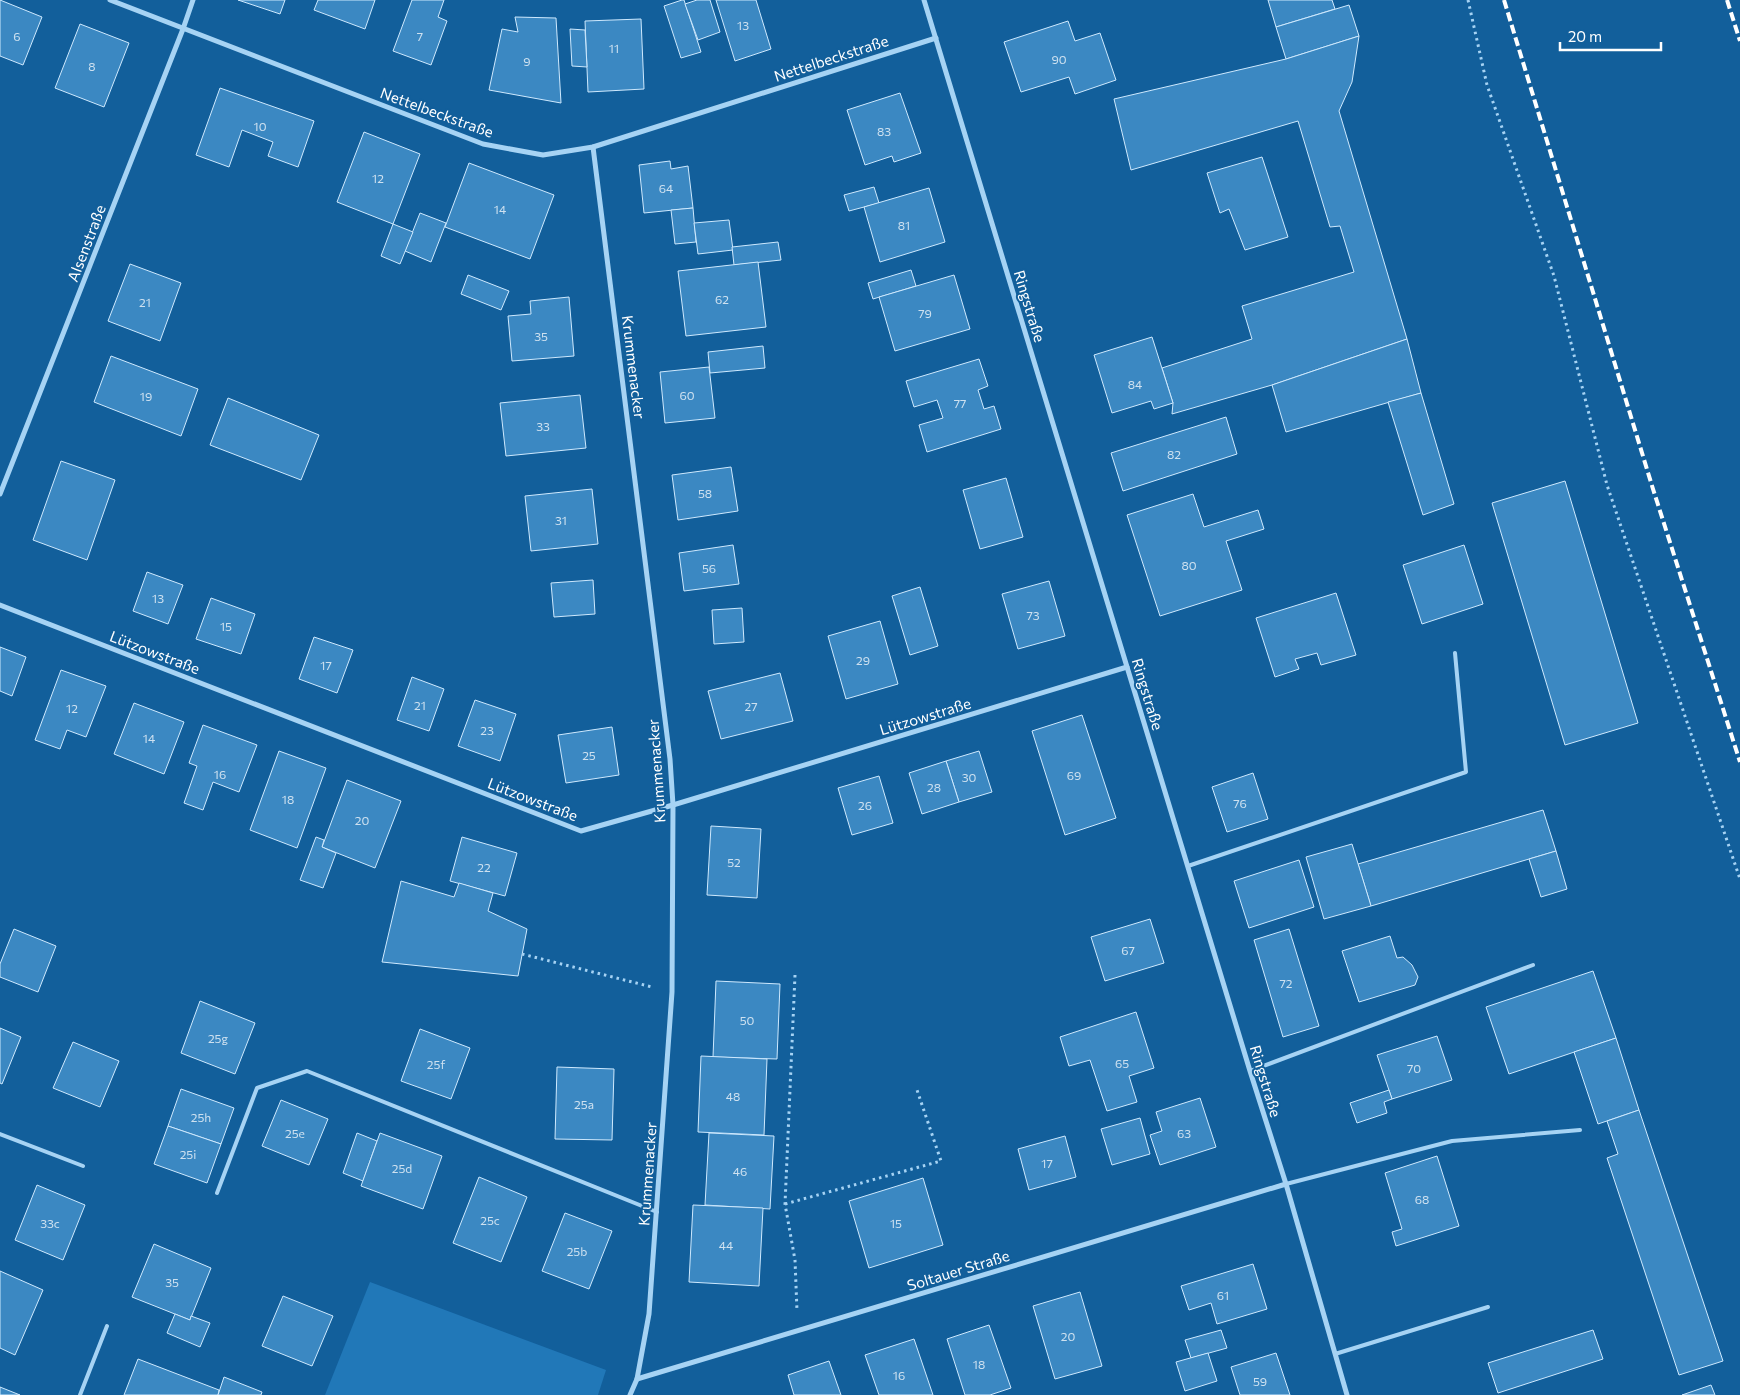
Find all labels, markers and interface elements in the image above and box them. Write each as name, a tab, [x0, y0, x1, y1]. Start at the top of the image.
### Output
house number: 13	[737, 18, 749, 32]
scale bar	[1560, 20, 1661, 52]
text: 20 m	[1568, 27, 1602, 45]
house number: 6	[13, 29, 21, 43]
house number: 7	[417, 29, 423, 43]
street label: Nettelbeckstraße	[772, 31, 890, 85]
house number: 11	[609, 41, 619, 55]
house number: 90	[1051, 52, 1067, 66]
house number: 9	[523, 54, 531, 68]
house number: 8	[88, 59, 96, 73]
street label: Nettelbeckstraße	[378, 83, 496, 141]
house number: 10	[254, 119, 267, 133]
house number: 83	[877, 124, 891, 138]
house number: 12	[372, 171, 384, 185]
house number: 64	[659, 181, 673, 195]
street label: Alsenstraße	[63, 202, 109, 284]
house number: 14	[494, 202, 506, 216]
house number: 81	[898, 218, 910, 232]
street label: Ringstraße	[1011, 268, 1049, 344]
house number: 62	[715, 292, 729, 306]
house number: 21	[139, 295, 151, 309]
house number: 79	[918, 306, 932, 320]
street label: Krummenacker	[619, 314, 649, 420]
house number: 35	[534, 329, 548, 343]
house number: 84	[1128, 377, 1142, 391]
house number: 60	[679, 388, 695, 402]
house number: 19	[140, 389, 152, 403]
house number: 77	[954, 396, 966, 410]
house number: 33	[536, 419, 550, 433]
house number: 82	[1167, 447, 1181, 461]
house number: 58	[698, 486, 712, 500]
house number: 31	[555, 513, 567, 527]
house number: 80	[1181, 558, 1197, 572]
house number: 56	[702, 561, 716, 575]
house number: 13	[152, 591, 164, 605]
house number: 73	[1026, 608, 1040, 622]
house number: 15	[220, 619, 232, 633]
street label: Lützowstraße	[108, 627, 203, 677]
house number: 29	[856, 653, 870, 667]
street label: Ringstraße	[1129, 656, 1167, 732]
house number: 17	[320, 658, 332, 672]
street label: Lützowstraße	[877, 694, 973, 738]
house number: 21	[414, 698, 426, 712]
house number: 27	[745, 699, 757, 713]
house number: 12	[66, 701, 78, 715]
street label: Krummenacker	[643, 718, 669, 824]
house number: 23	[480, 723, 494, 737]
house number: 14	[143, 731, 155, 745]
house number: 25	[582, 748, 596, 762]
house number: 16	[214, 767, 226, 781]
house number: 69	[1067, 768, 1081, 782]
house number: 30	[962, 770, 977, 784]
street label: Lützowstraße	[486, 774, 581, 824]
house number: 28	[927, 780, 941, 794]
house number: 18	[282, 792, 294, 806]
house number: 76	[1233, 796, 1247, 810]
house number: 26	[858, 798, 872, 812]
house number: 20	[355, 813, 369, 827]
house number: 52	[727, 855, 741, 869]
house number: 22	[477, 860, 491, 874]
house number: 67	[1121, 943, 1135, 957]
house number: 72	[1280, 976, 1293, 990]
house number: 50	[740, 1013, 755, 1027]
house number: 25g	[208, 1031, 229, 1045]
street label: Ringstraße	[1247, 1043, 1285, 1119]
house number: 65	[1115, 1056, 1129, 1070]
house number: 25f	[427, 1057, 445, 1071]
house number: 70	[1407, 1061, 1421, 1075]
house number: 48	[726, 1089, 740, 1103]
house number: 25a	[574, 1097, 594, 1111]
house number: 25h	[191, 1110, 211, 1124]
street label: Krummenacker	[634, 1121, 660, 1227]
house number: 25e	[285, 1126, 305, 1140]
house number: 63	[1177, 1126, 1191, 1140]
house number: 25i	[180, 1147, 196, 1161]
house number: 17	[1041, 1156, 1053, 1170]
house number: 25d	[392, 1161, 412, 1175]
house number: 46	[733, 1164, 747, 1178]
house number: 68	[1415, 1192, 1429, 1206]
house number: 25c	[480, 1213, 500, 1227]
house number: 33c	[40, 1216, 60, 1230]
house number: 15	[890, 1216, 902, 1230]
house number: 44	[719, 1238, 733, 1252]
house number: 25b	[567, 1244, 587, 1258]
street label: Soltauer Straße	[905, 1246, 1011, 1294]
house number: 35	[165, 1275, 179, 1289]
house number: 61	[1217, 1288, 1229, 1302]
house number: 20	[1061, 1329, 1075, 1343]
house number: 18	[973, 1357, 985, 1371]
house number: 16	[893, 1368, 905, 1382]
house number: 59	[1253, 1374, 1267, 1388]

